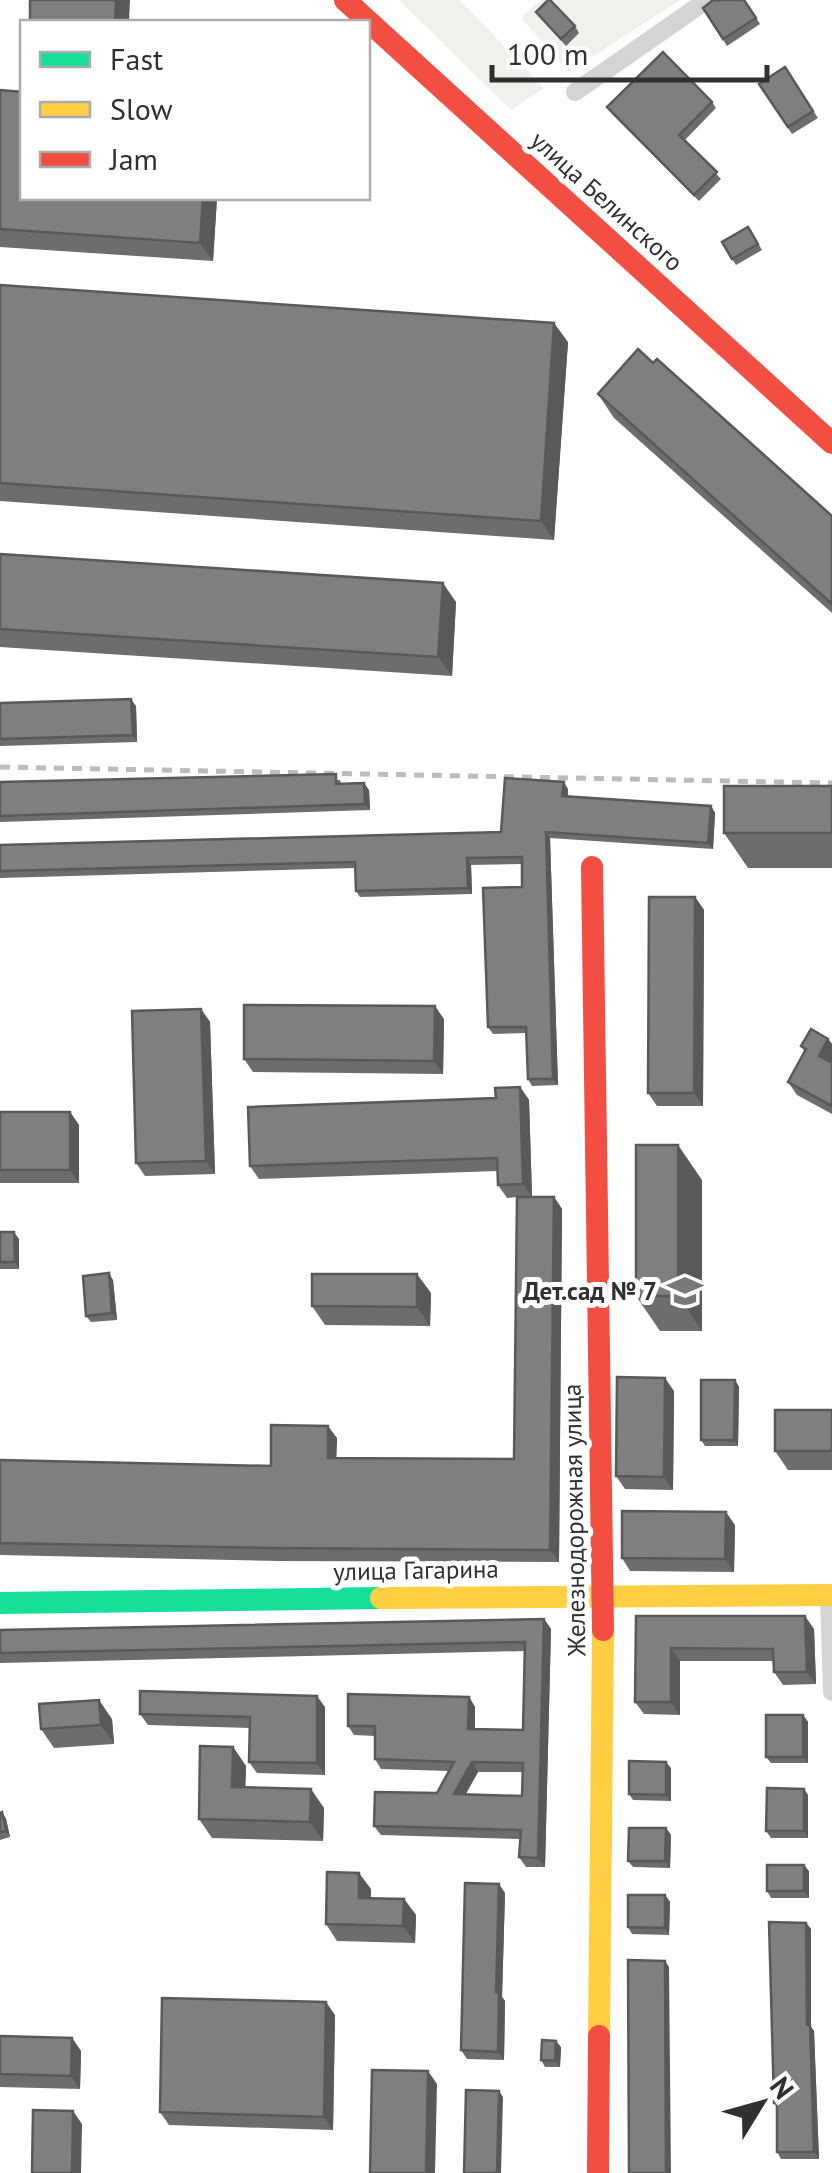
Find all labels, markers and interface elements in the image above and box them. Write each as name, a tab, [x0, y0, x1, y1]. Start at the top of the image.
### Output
legend	[20, 20, 370, 200]
scale bar	[492, 20, 767, 82]
text: 100 m	[507, 34, 588, 73]
text: Fast	[110, 39, 163, 78]
text: Slow	[110, 89, 173, 128]
street label: улица Белинского	[524, 124, 690, 278]
text: Jam	[108, 139, 158, 178]
school or university icon: Дет.сад № 7	[666, 1272, 704, 1310]
place label: Дет.сад № 7	[523, 1275, 657, 1307]
street label: Железнодорожная улица	[556, 1383, 592, 1658]
street label: улица Гагарина	[333, 1553, 499, 1587]
north arrow	[712, 2053, 812, 2153]
text: N	[762, 2069, 803, 2106]

